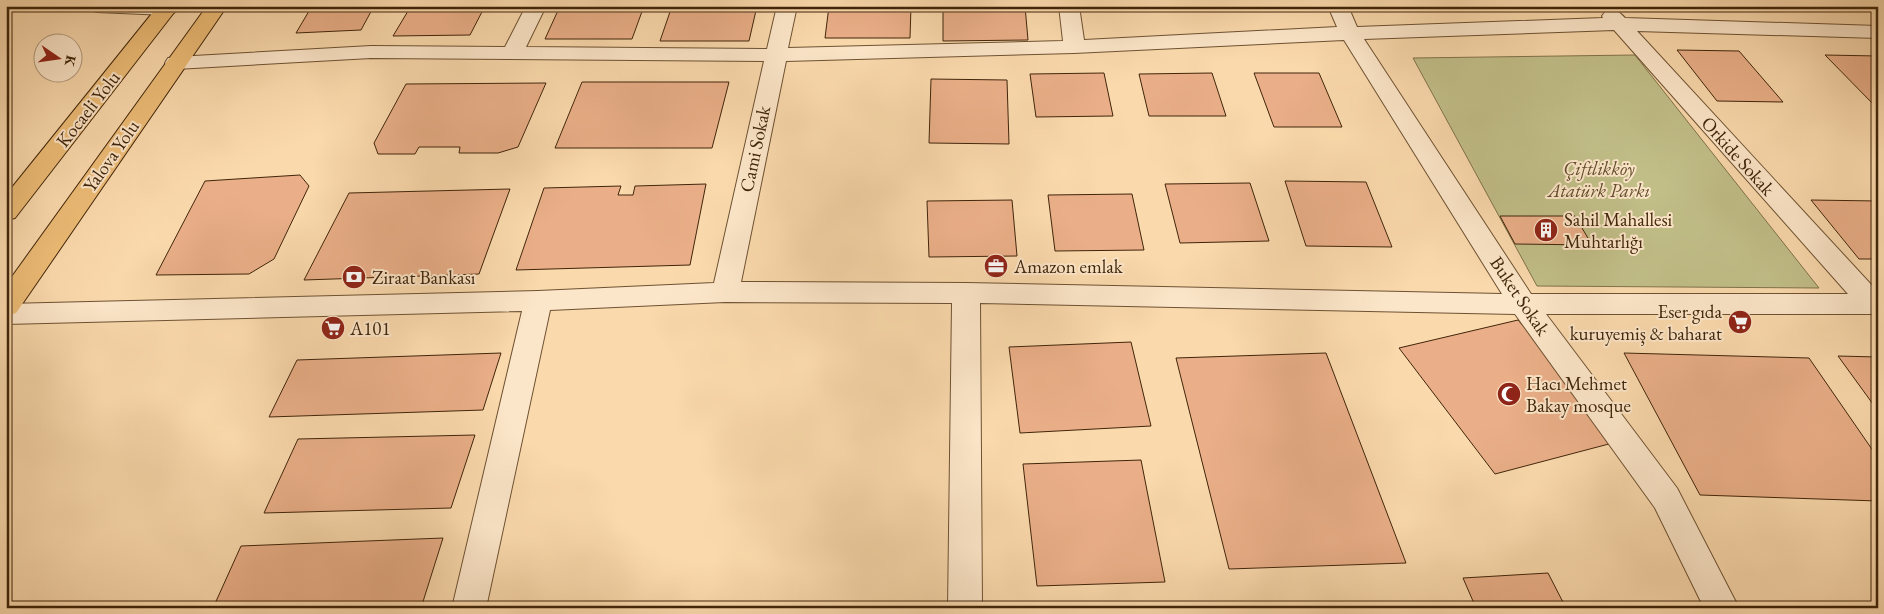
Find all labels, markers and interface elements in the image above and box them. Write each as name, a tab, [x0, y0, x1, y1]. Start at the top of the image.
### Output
north arrow	[32, 32, 82, 82]
text: K	[61, 54, 81, 68]
street label: Kocaeli̇ Yolu	[50, 66, 126, 152]
street label: Cami Sokak	[734, 102, 777, 194]
street label: Orkide Sokak	[1696, 111, 1781, 202]
street label: Yalova Yolu	[77, 115, 145, 197]
park label: Çiftlikköy Atatürk Parkı	[1546, 156, 1650, 203]
place label: Sahil Mahallesi Muhtarlığı	[1564, 207, 1673, 254]
building icon: Sahil Mahallesi Muhtarlığı	[1533, 217, 1559, 243]
street label: Buket Sokak	[1484, 251, 1556, 341]
office icon: Amazon emlak	[983, 253, 1009, 279]
place label: Amazon emlak	[1013, 254, 1124, 279]
bank icon: Ziraat Bankası	[341, 264, 367, 290]
place label: Ziraat Bankası	[372, 265, 476, 290]
place label: Eser gıda kuruyemiş & baharat	[1570, 299, 1722, 346]
supermarket icon: Eser gıda kuruyemiş & baharat	[1727, 309, 1753, 335]
supermarket icon: A101	[320, 315, 346, 341]
place label: A101	[349, 316, 391, 341]
place label: Hacı Mehmet Bakay mosque	[1526, 371, 1631, 418]
mosque icon: Hacı Mehmet Bakay mosque	[1496, 381, 1522, 407]

